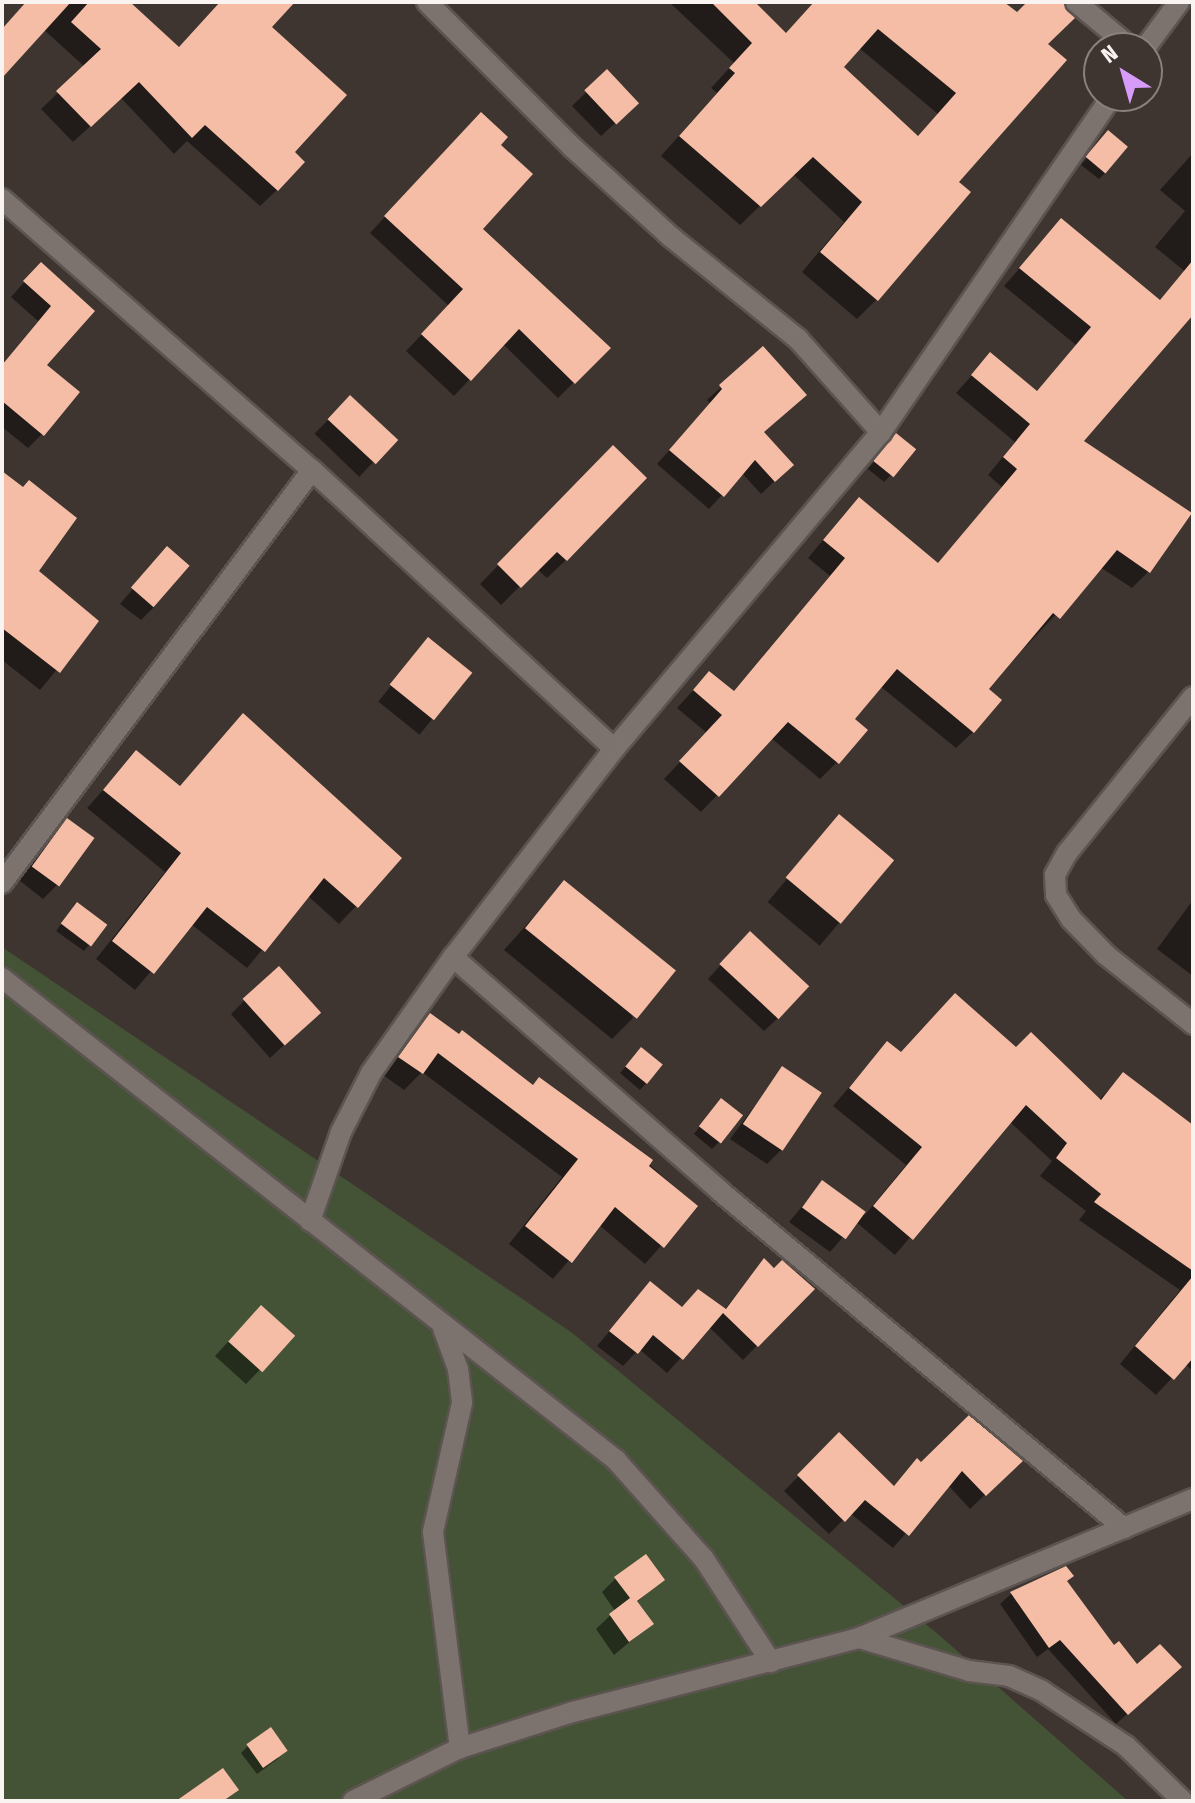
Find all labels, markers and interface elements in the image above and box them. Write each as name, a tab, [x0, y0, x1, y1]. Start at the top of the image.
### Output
north arrow	[1083, 32, 1163, 112]
text: N	[1096, 39, 1123, 69]

